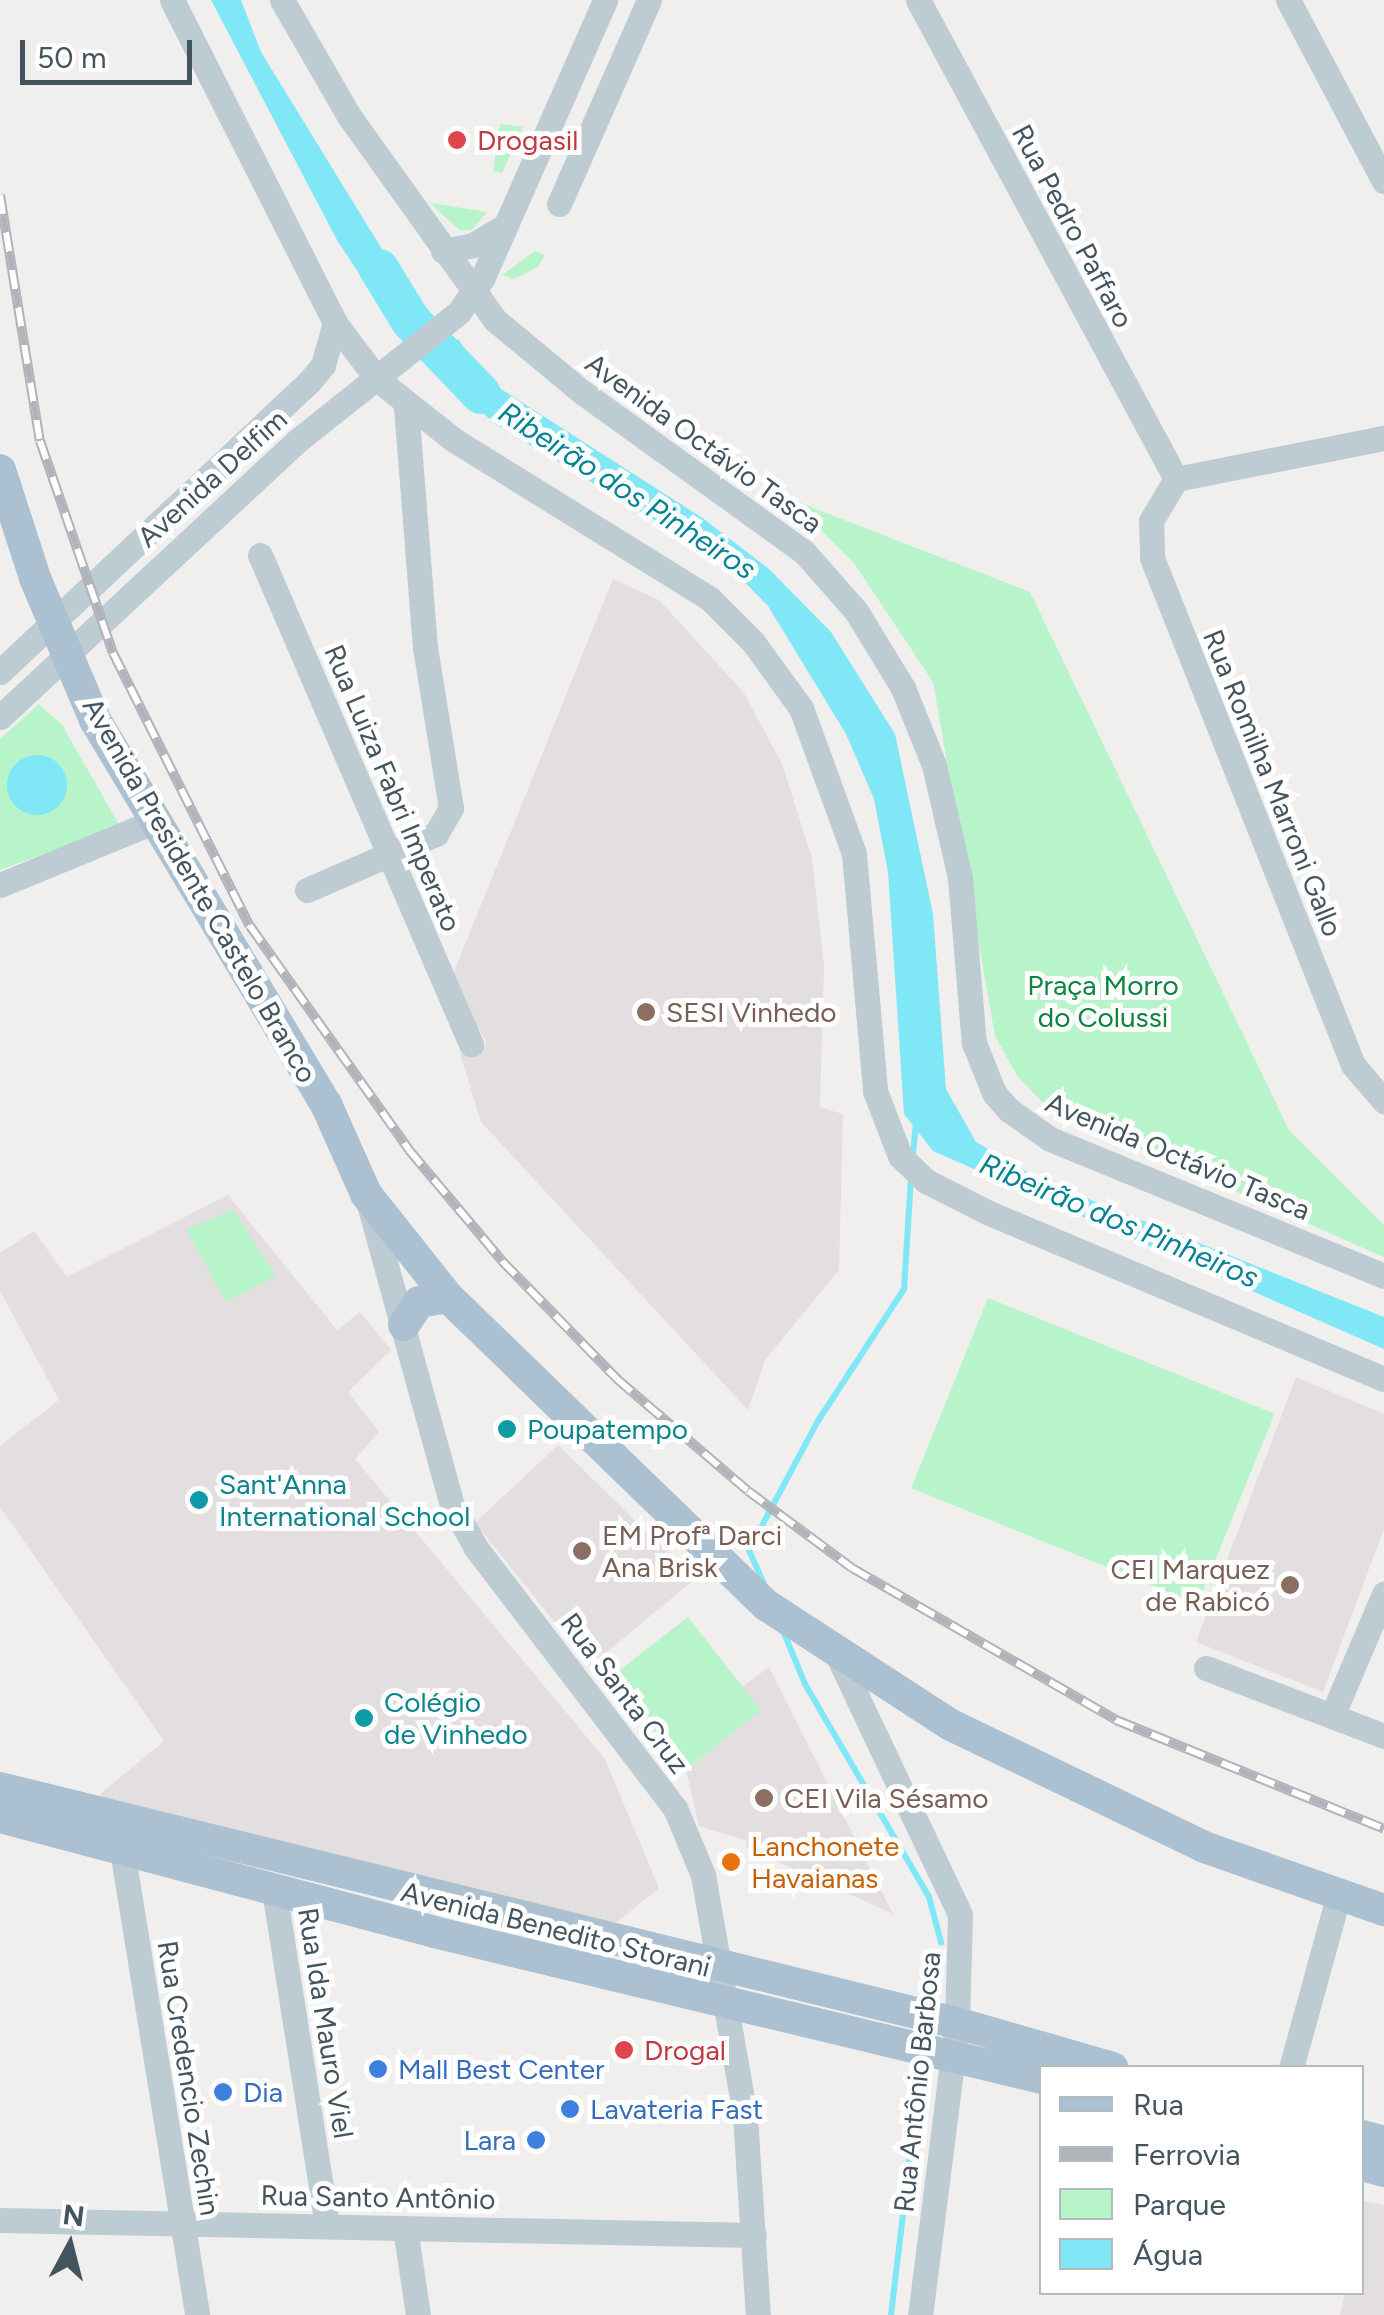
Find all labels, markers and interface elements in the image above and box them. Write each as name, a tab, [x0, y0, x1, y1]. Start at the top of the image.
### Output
scale bar	[25, 20, 198, 82]
text: 50 m	[37, 39, 106, 76]
street label: Rua Pedro Paffaro	[1005, 119, 1141, 333]
place label: Drogasil	[477, 123, 578, 157]
marker: Drogasil	[446, 129, 468, 151]
street label: Avenida Octávio Tasca	[579, 346, 829, 540]
water label: Ribeirão dos Pinheiros	[492, 394, 762, 588]
street label: Avenida Delfim	[130, 402, 294, 554]
street label: Rua Romilha Marroni Gallo	[1196, 625, 1350, 941]
street label: Rua Luiza Fabri Imperato	[317, 640, 469, 936]
street label: Avenida Presidente Castelo Branco	[76, 692, 324, 1088]
park label: Praça Morro do Colussi	[1027, 968, 1179, 1034]
place label: SESI Vinhedo	[666, 995, 837, 1029]
marker: SESI Vinhedo	[635, 1001, 657, 1023]
street label: Avenida Octávio Tasca	[1041, 1085, 1315, 1227]
water label: Ribeirão dos Pinheiros	[974, 1146, 1264, 1296]
place label: Poupatempo	[527, 1412, 688, 1446]
marker: Poupatempo	[496, 1418, 518, 1440]
place label: Sant'Anna International School	[219, 1467, 470, 1533]
marker: Sant'Anna International School	[188, 1489, 210, 1511]
place label: EM Profª Darci Ana Brisk	[602, 1518, 782, 1584]
marker: EM Profª Darci Ana Brisk	[571, 1540, 593, 1562]
place label: CEI Marquez de Rabicó	[1110, 1552, 1270, 1618]
marker: CEI Marquez de Rabicó	[1279, 1574, 1301, 1596]
street label: Rua Santa Cruz	[554, 1606, 696, 1780]
place label: Colégio de Vinhedo	[384, 1685, 528, 1751]
marker: Colégio de Vinhedo	[353, 1707, 375, 1729]
place label: CEI Vila Sésamo	[784, 1781, 988, 1815]
marker: CEI Vila Sésamo	[753, 1787, 775, 1809]
place label: Lanchonete Havaianas	[751, 1829, 899, 1895]
marker: Lanchonete Havaianas	[720, 1851, 742, 1873]
street label: Avenida Benedito Storani	[398, 1874, 714, 1984]
street label: Rua Ida Mauro Viel	[291, 1905, 361, 2141]
street label: Rua Credencio Zechin	[151, 1938, 227, 2218]
street label: Rua Antônio Barbosa	[887, 1950, 947, 2214]
place label: Drogal	[644, 2033, 726, 2067]
marker: Drogal	[613, 2039, 635, 2061]
place label: Mall Best Center	[398, 2052, 605, 2086]
marker: Mall Best Center	[367, 2058, 389, 2080]
legend	[1039, 2065, 1364, 2295]
place label: Dia	[243, 2075, 283, 2109]
marker: Dia	[212, 2081, 234, 2103]
text: Rua	[1133, 2086, 1184, 2123]
place label: Lavateria Fast	[590, 2092, 763, 2126]
marker: Lavateria Fast	[559, 2098, 581, 2120]
place label: Lara	[463, 2123, 516, 2157]
marker: Lara	[525, 2129, 547, 2151]
text: Ferrovia	[1133, 2136, 1241, 2173]
street label: Rua Santo Antônio	[260, 2178, 496, 2216]
text: Parque	[1133, 2186, 1226, 2223]
north arrow	[20, 2195, 120, 2295]
text: N	[61, 2197, 86, 2233]
text: Água	[1133, 2236, 1203, 2273]

